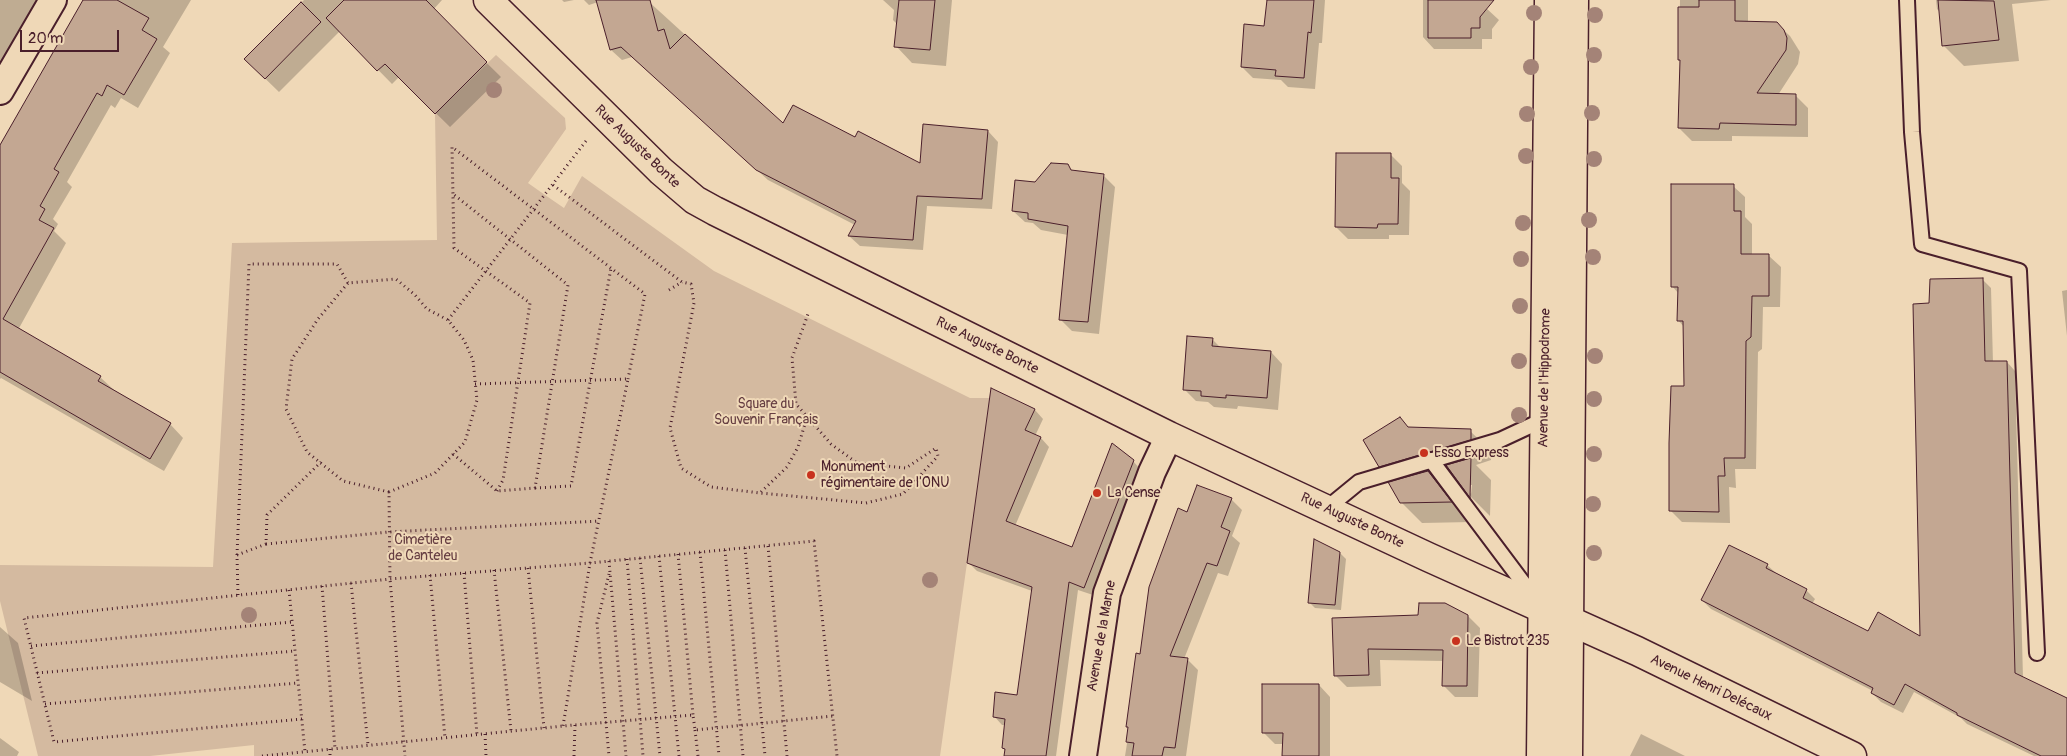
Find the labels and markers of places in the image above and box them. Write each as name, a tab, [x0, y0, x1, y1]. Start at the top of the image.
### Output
place label: Esso Express	[1434, 445, 1509, 461]
marker: Esso Express	[1418, 447, 1430, 459]
place label: Monument régimentaire de l'ONU	[821, 459, 949, 492]
marker: Monument régimentaire de l'ONU	[805, 469, 817, 481]
place label: La Cense	[1107, 485, 1161, 501]
marker: La Cense	[1091, 487, 1103, 499]
place label: Le Bistrot 235	[1466, 633, 1550, 649]
marker: Le Bistrot 235	[1450, 635, 1462, 647]

